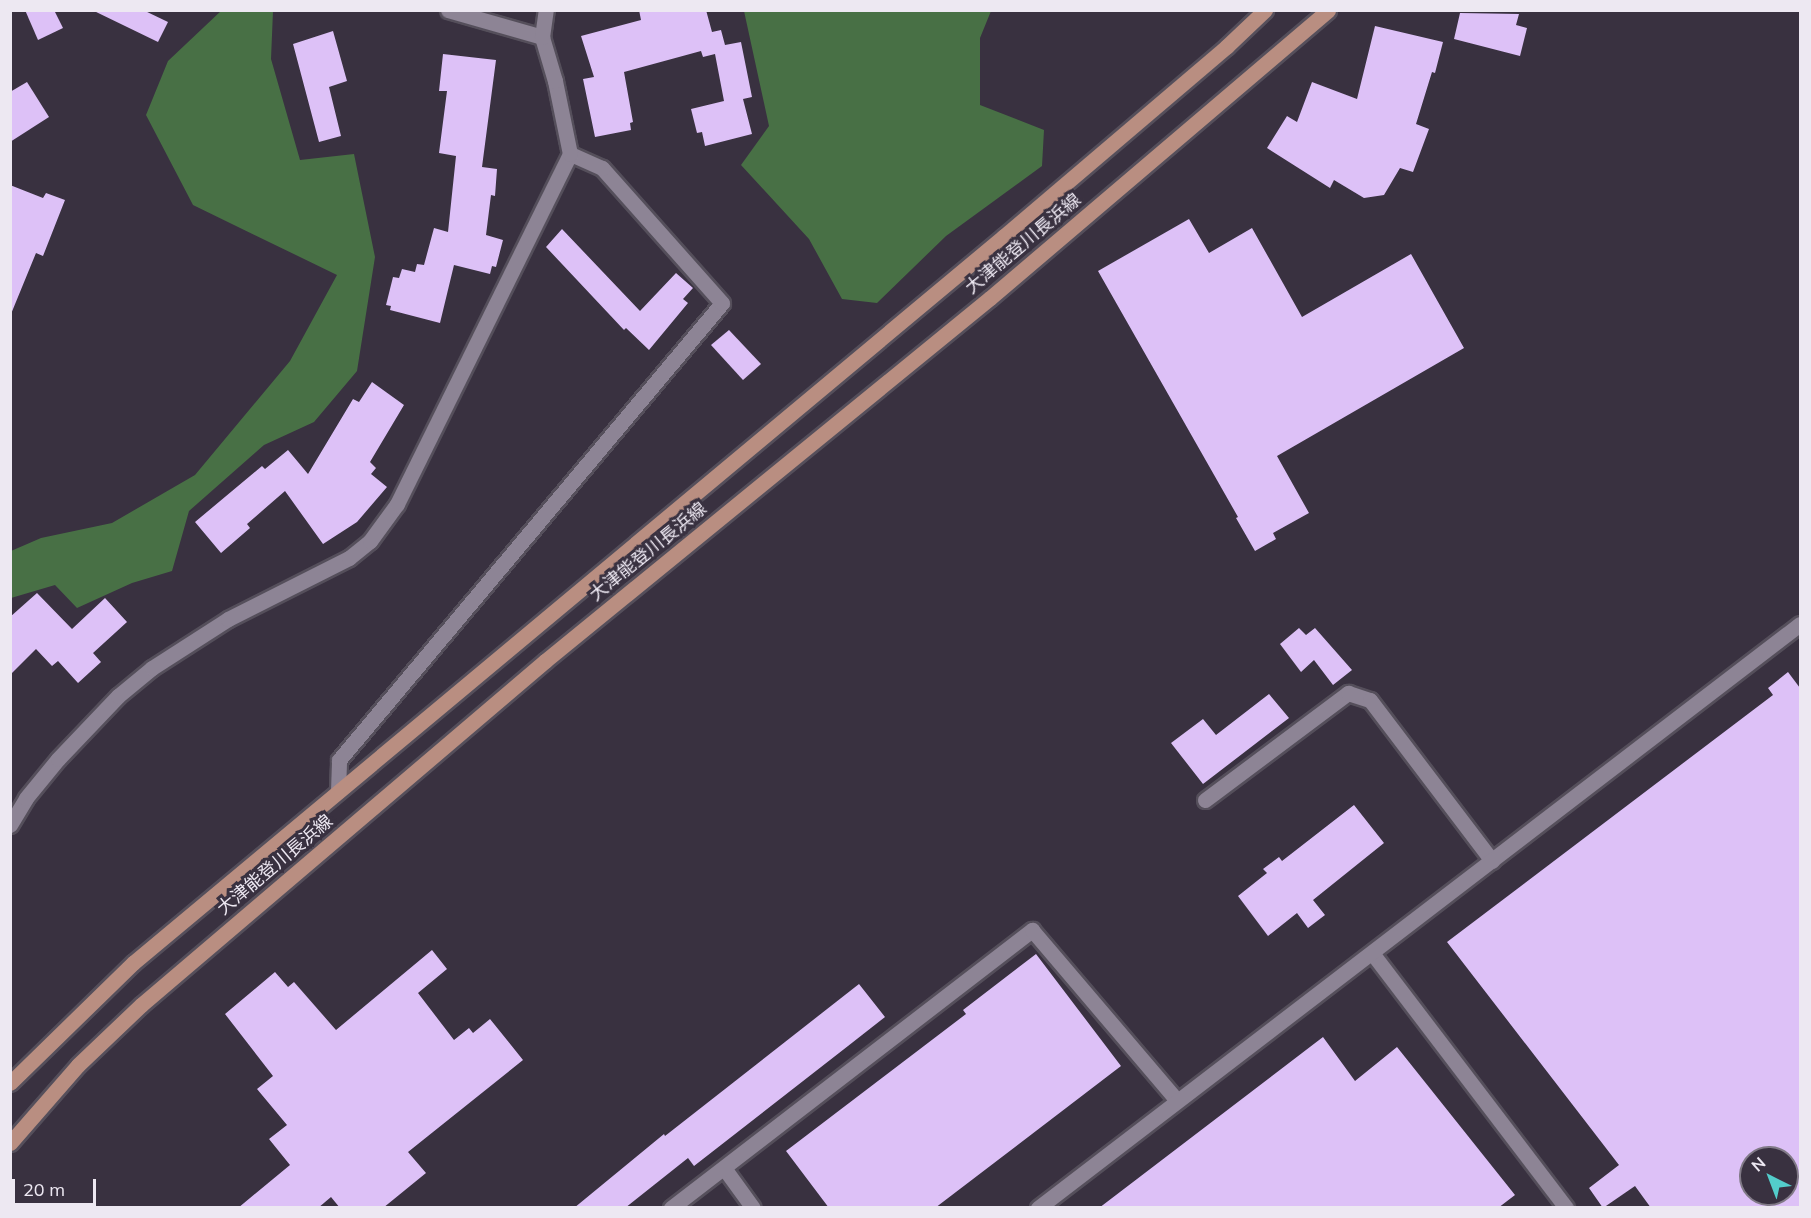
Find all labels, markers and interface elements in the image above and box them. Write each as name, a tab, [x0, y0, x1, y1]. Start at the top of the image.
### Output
street label: 大津能登川長浜線	[961, 189, 1085, 299]
street label: 大津能登川長浜線	[585, 498, 711, 606]
street label: 大津能登川長浜線	[213, 810, 337, 920]
north arrow	[1739, 1146, 1799, 1206]
text: N	[1747, 1153, 1769, 1176]
scale bar	[15, 1167, 99, 1205]
text: 20 m	[23, 1178, 65, 1201]

